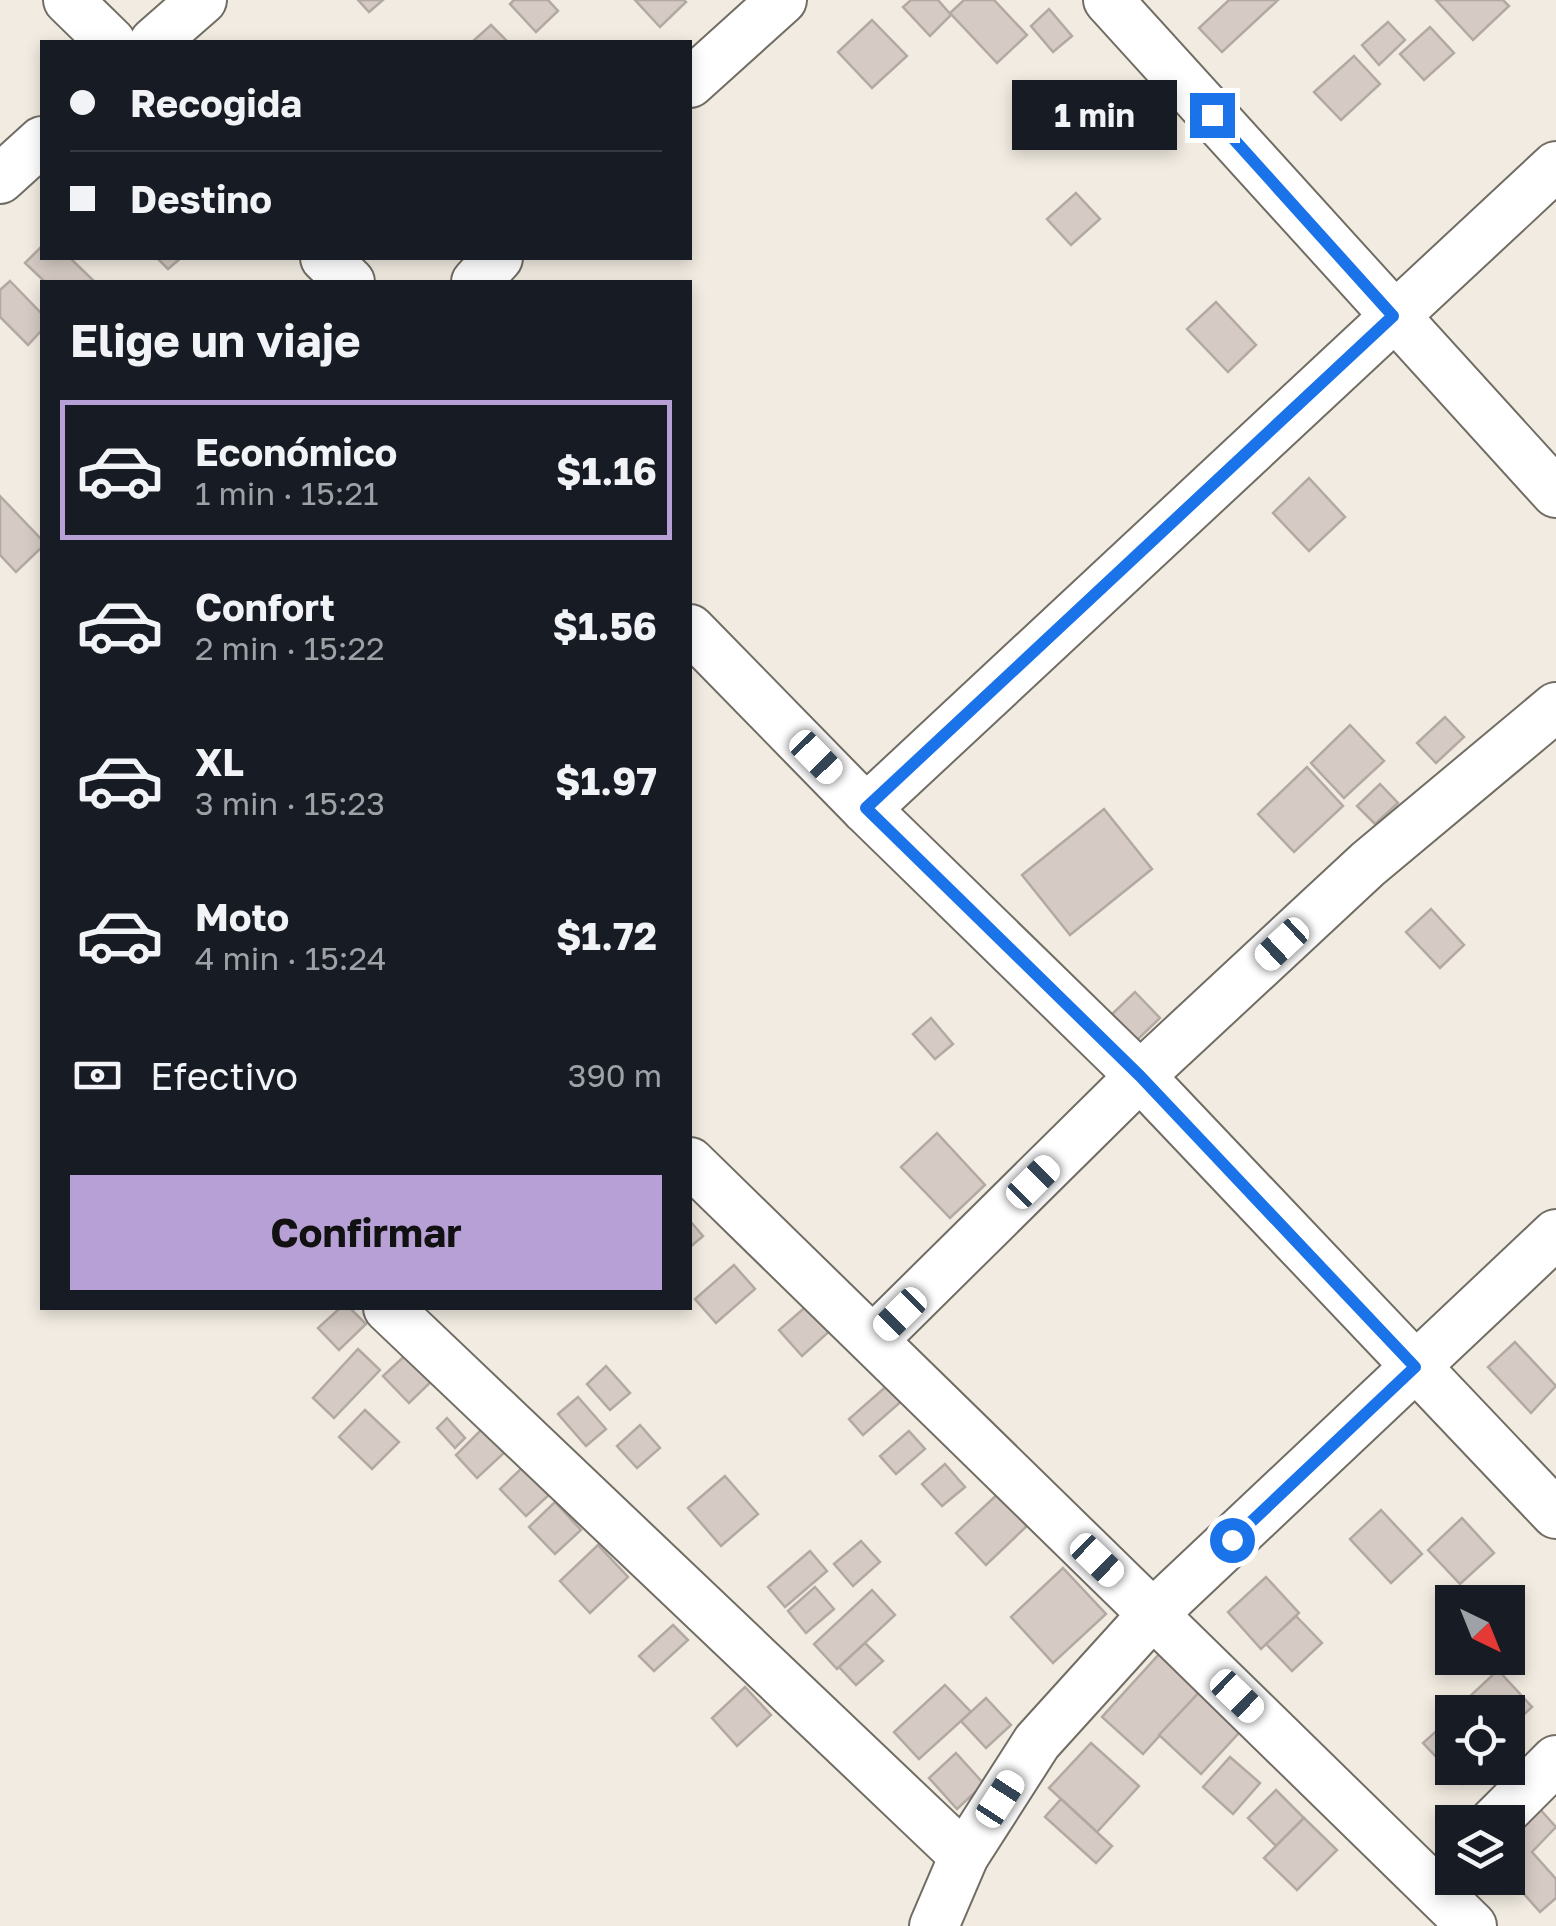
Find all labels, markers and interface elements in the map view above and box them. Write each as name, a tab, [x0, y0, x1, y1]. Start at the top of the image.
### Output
text: Recogida	[130, 80, 302, 125]
callout: 1 min	[1012, 80, 1177, 150]
route end	[1190, 93, 1235, 138]
text: 1 min	[1054, 96, 1135, 134]
text: Destino	[130, 176, 272, 221]
text: Elige un viaje	[70, 313, 361, 367]
icon: car	[75, 425, 165, 515]
text: Económico	[195, 429, 397, 474]
text: $1.16	[556, 448, 657, 493]
text: 1 min · 15:21	[195, 474, 378, 512]
icon: car	[75, 580, 165, 670]
text: Confort	[195, 584, 335, 629]
text: $1.56	[552, 603, 657, 648]
text: 2 min · 15:22	[195, 629, 385, 667]
car	[784, 725, 848, 789]
icon: car	[75, 735, 165, 825]
text: XL	[195, 739, 244, 784]
text: $1.97	[555, 758, 657, 803]
text: 3 min · 15:23	[195, 784, 385, 822]
icon: car	[75, 890, 165, 980]
text: Moto	[195, 894, 289, 939]
text: $1.72	[556, 913, 657, 958]
car	[1250, 913, 1314, 975]
text: 4 min · 15:24	[195, 939, 386, 977]
icon: cash	[70, 1048, 125, 1103]
text: Efectivo	[150, 1053, 298, 1098]
text: 390 m	[568, 1056, 662, 1094]
car	[1001, 1150, 1065, 1214]
button: Confirmar	[70, 1175, 662, 1290]
car	[868, 1282, 932, 1346]
route start	[1210, 1518, 1255, 1563]
car	[1065, 1528, 1129, 1592]
north arrow	[1435, 1585, 1525, 1675]
map controls	[1435, 1585, 1525, 1895]
car	[1205, 1664, 1269, 1728]
button: locate	[1435, 1695, 1525, 1785]
car	[971, 1766, 1029, 1832]
button: layers	[1435, 1805, 1525, 1895]

